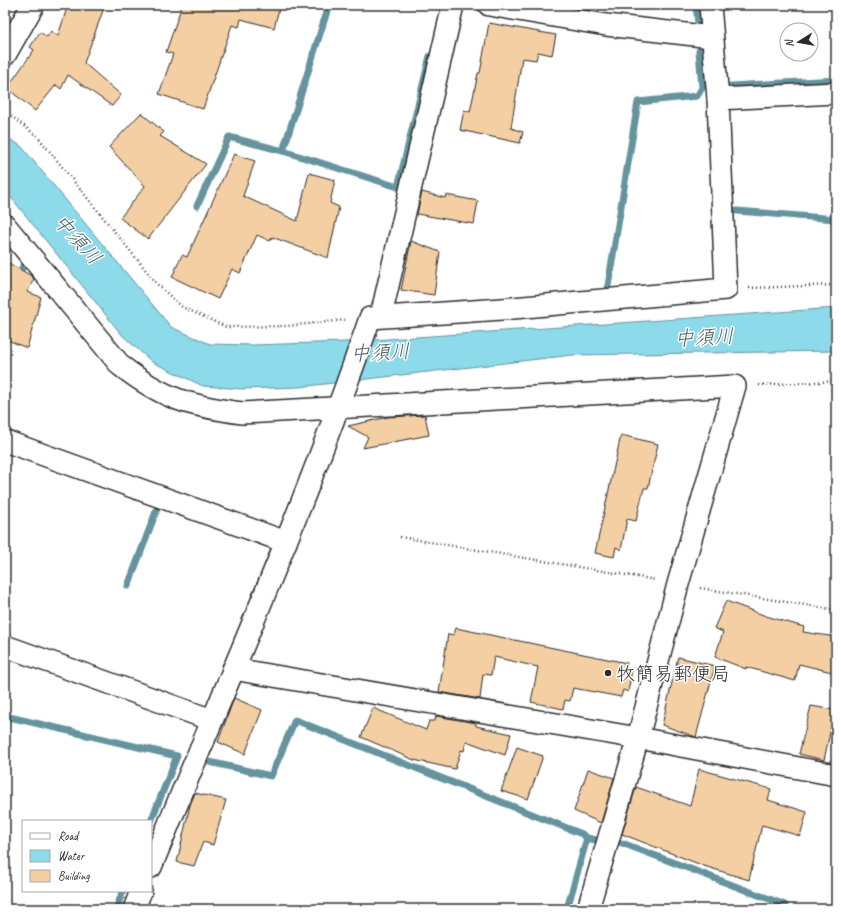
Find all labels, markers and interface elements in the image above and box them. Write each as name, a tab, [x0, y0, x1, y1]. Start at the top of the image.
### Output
north arrow	[779, 22, 819, 62]
text: N	[781, 37, 797, 49]
water label: 中須川	[48, 209, 107, 270]
water label: 中須川	[673, 323, 735, 352]
water label: 中須川	[349, 338, 411, 367]
place label: 牧簡易郵便局	[616, 662, 730, 686]
marker: 牧簡易郵便局	[603, 668, 613, 678]
legend	[22, 820, 152, 892]
text: Road	[58, 828, 80, 844]
text: Water	[58, 848, 86, 864]
text: Building	[58, 868, 90, 884]

